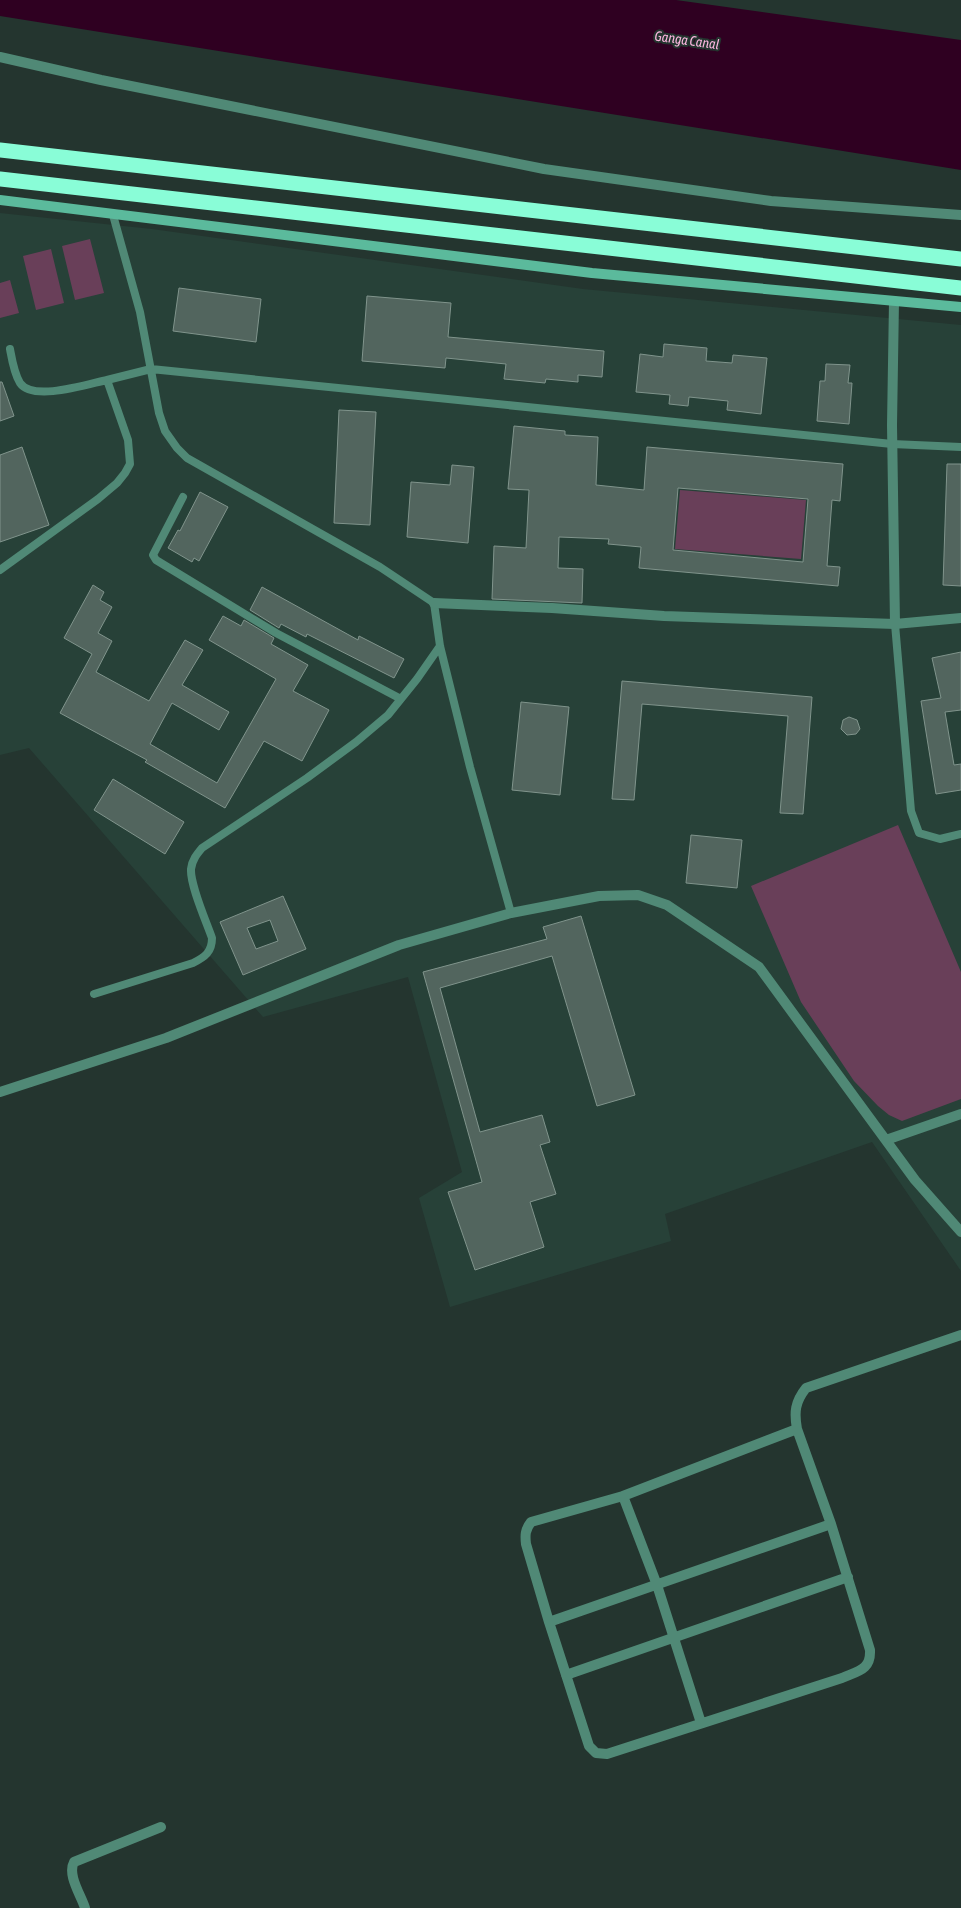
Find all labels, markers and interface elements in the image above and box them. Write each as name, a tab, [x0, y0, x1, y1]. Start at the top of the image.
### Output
water label: Ganga Canal	[654, 28, 721, 53]

